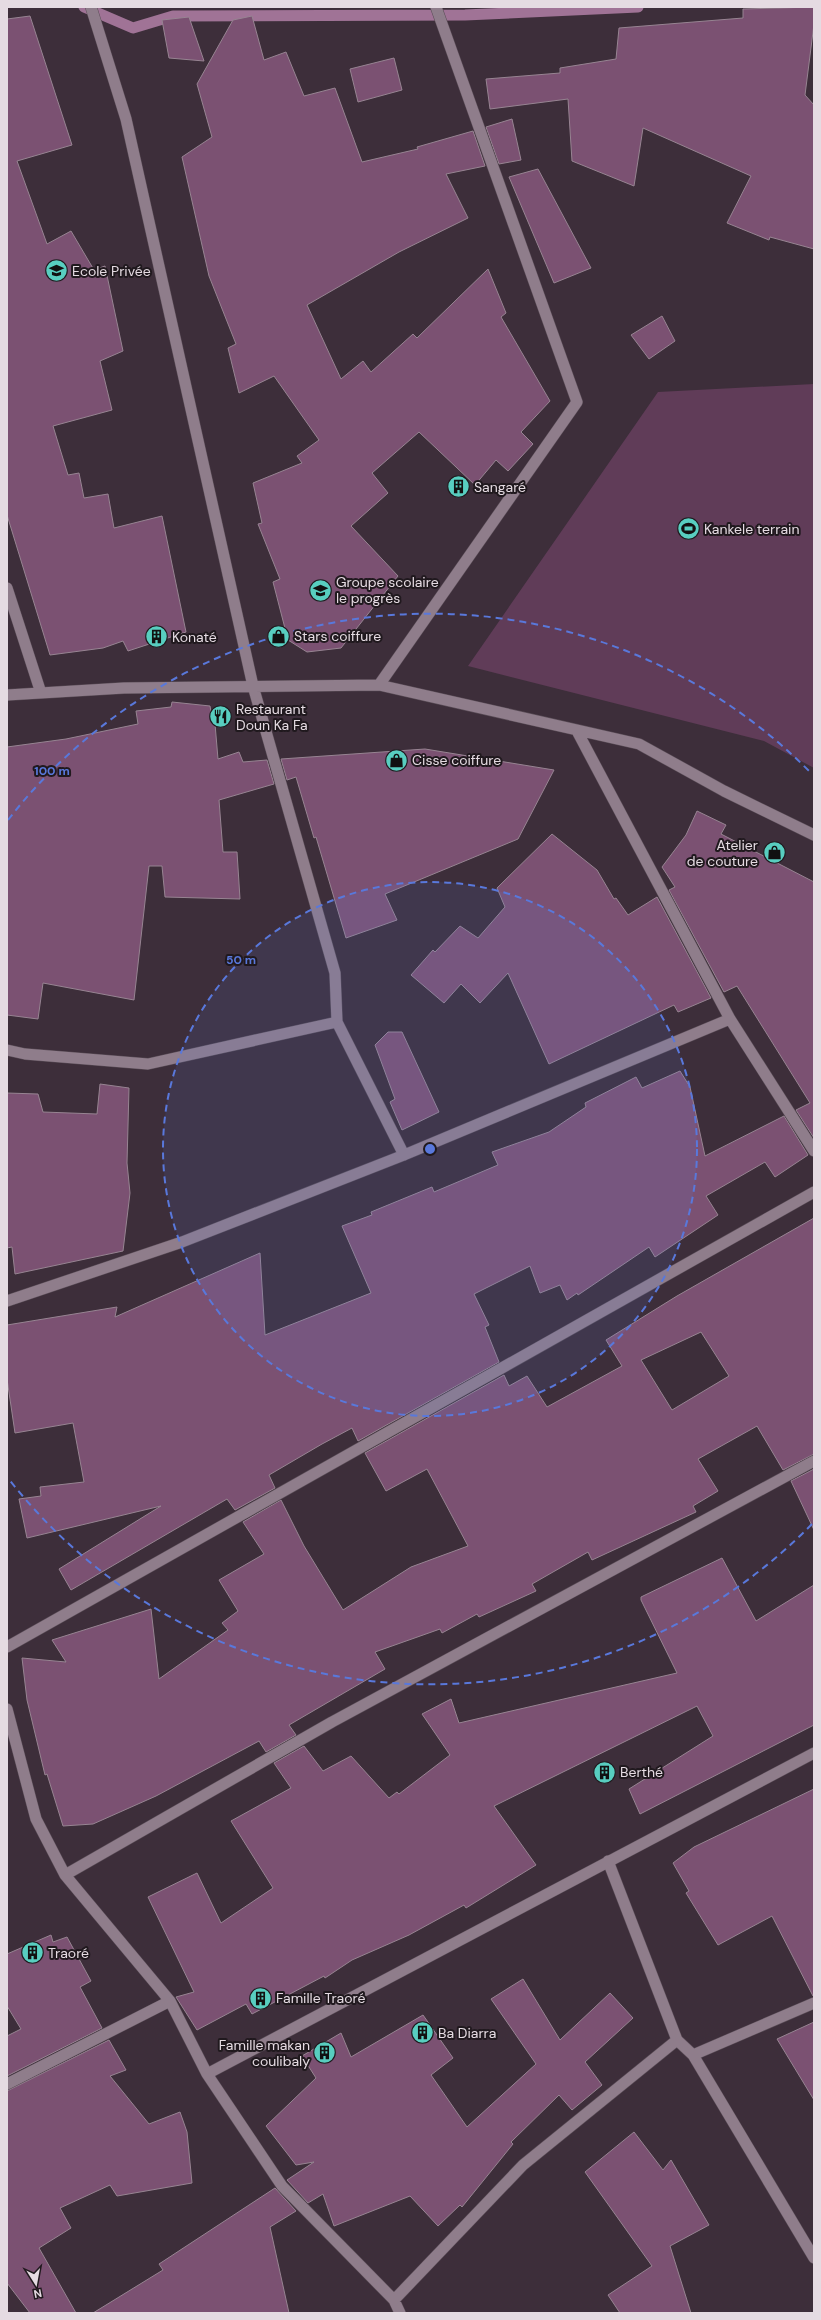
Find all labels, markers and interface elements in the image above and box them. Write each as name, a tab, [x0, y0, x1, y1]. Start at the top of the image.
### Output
school or university icon: Ecole Privée	[44, 258, 70, 284]
place label: Ecole Privée	[72, 262, 151, 280]
building icon: Sangaré	[445, 474, 471, 500]
place label: Sangaré	[474, 478, 526, 496]
sports icon: Kankele terrain	[675, 516, 701, 542]
place label: Kankele terrain	[704, 520, 799, 538]
place label: Groupe scolaire le progrès	[336, 573, 439, 607]
school or university icon: Groupe scolaire le progrès	[307, 577, 333, 603]
shop icon: Stars coiffure	[266, 623, 292, 649]
building icon: Konaté	[143, 624, 169, 650]
place label: Stars coiffure	[294, 627, 381, 645]
place label: Konaté	[172, 628, 217, 646]
place label: Restaurant Doun Ka Fa	[236, 700, 308, 734]
restaurant icon: Restaurant Doun Ka Fa	[207, 704, 233, 730]
shop icon: Cisse coiffure	[384, 747, 410, 773]
place label: Cisse coiffure	[412, 751, 501, 769]
text: 100 m	[34, 763, 70, 779]
place label: Atelier de couture	[687, 836, 758, 870]
shop icon: Atelier de couture	[761, 840, 787, 866]
text: 50 m	[226, 952, 256, 968]
centre of rings	[423, 1142, 437, 1156]
building icon: Berthé	[592, 1759, 618, 1785]
place label: Berthé	[620, 1763, 663, 1781]
building icon: Traoré	[19, 1940, 45, 1966]
place label: Traoré	[48, 1944, 89, 1962]
building icon: Famille Traoré	[248, 1985, 274, 2011]
place label: Famille Traoré	[276, 1989, 365, 2007]
building icon: Ba Diarra	[410, 2020, 436, 2046]
place label: Ba Diarra	[438, 2024, 496, 2042]
place label: Famille makan coulibaly	[219, 2036, 310, 2070]
building icon: Famille makan coulibaly	[312, 2040, 338, 2066]
north arrow	[16, 2264, 56, 2304]
text: N	[33, 2286, 43, 2301]

